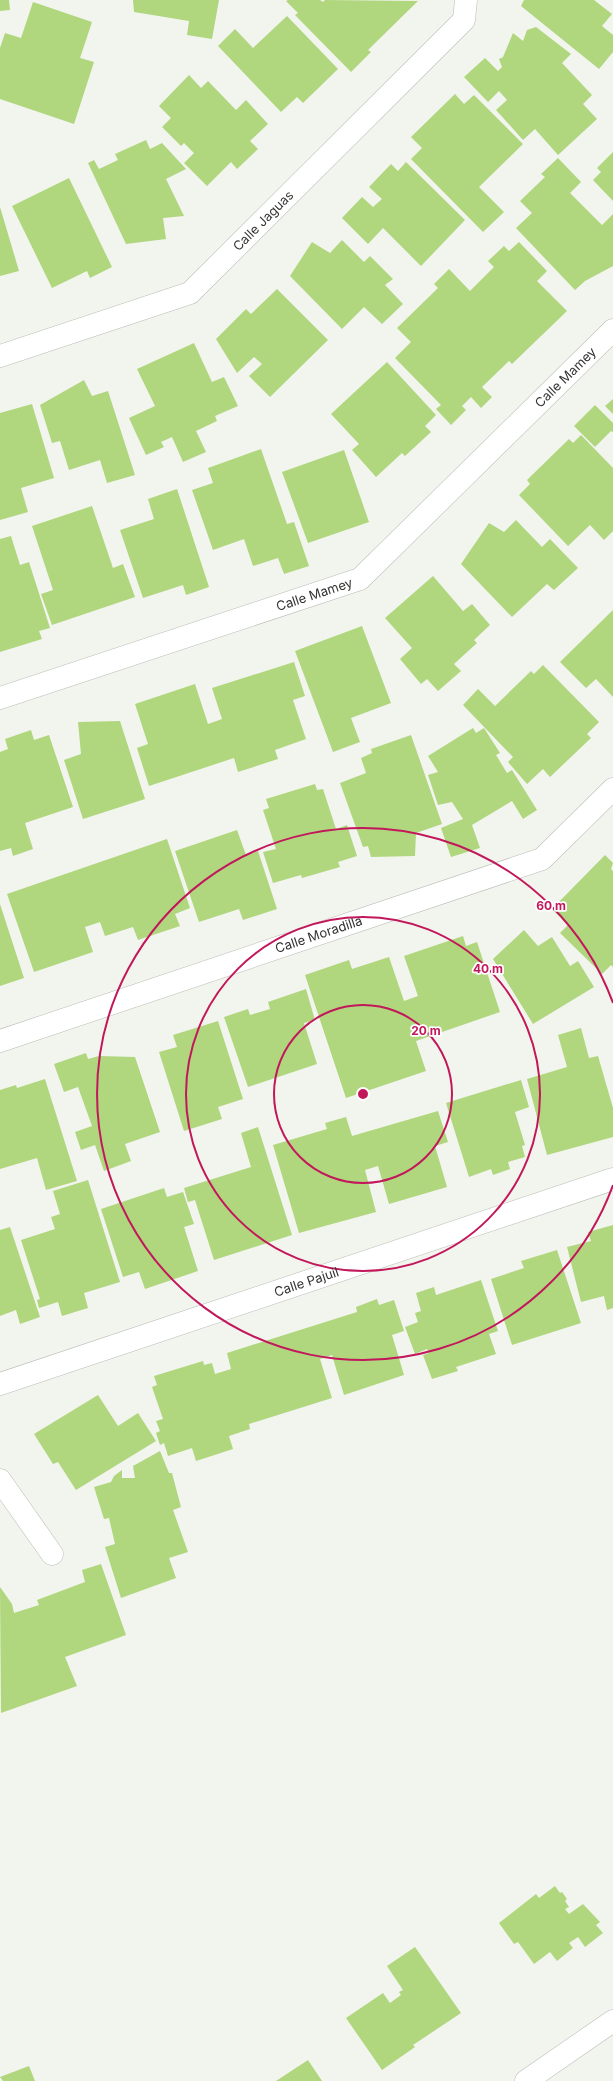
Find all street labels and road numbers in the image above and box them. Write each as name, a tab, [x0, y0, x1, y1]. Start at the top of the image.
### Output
street label: Calle Jaguas	[229, 187, 297, 254]
street label: Calle Mamey	[531, 344, 599, 411]
street label: Calle Mamey	[274, 574, 355, 614]
street label: Calle Moradilla	[273, 912, 364, 956]
street label: Calle Pajuil	[272, 1263, 341, 1300]

